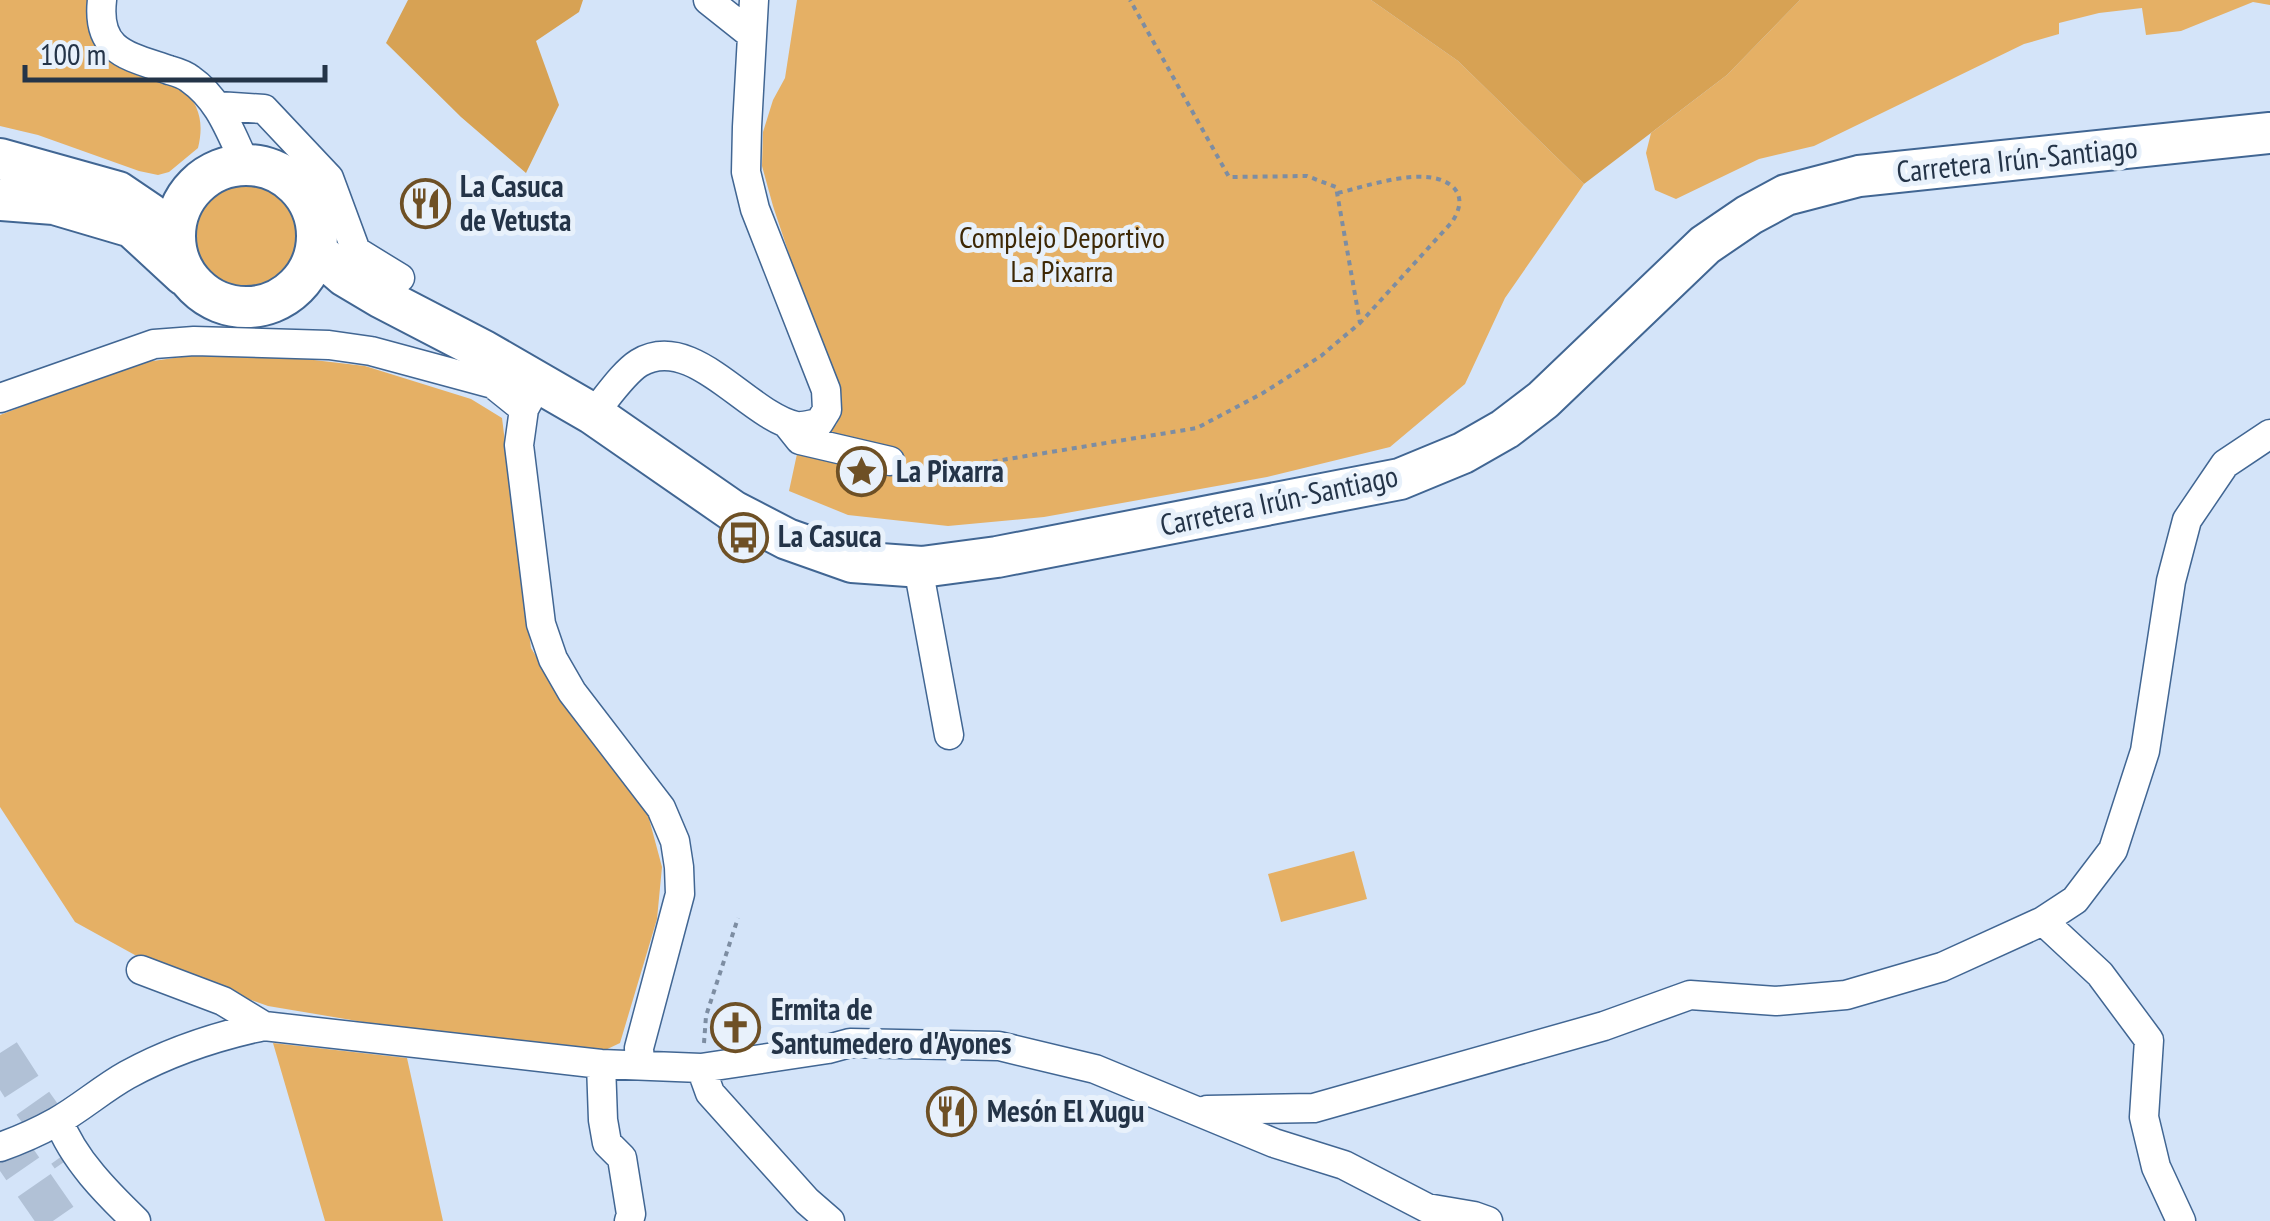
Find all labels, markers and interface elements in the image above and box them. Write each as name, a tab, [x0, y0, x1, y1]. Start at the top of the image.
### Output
scale bar	[25, 20, 325, 82]
text: 100 m	[40, 34, 106, 73]
street label: Carretera Irún-Santiago	[1894, 126, 2139, 191]
place label: La Casuca de Vetusta	[460, 166, 571, 239]
restaurant icon: La Casuca de Vetusta	[399, 178, 451, 230]
park label: Complejo Deportivo La Pixarra	[959, 217, 1165, 290]
place icon: La Pixarra	[835, 446, 887, 498]
place label: La Pixarra	[896, 451, 1004, 490]
street label: Carretera Irún-Santiago	[1156, 455, 1401, 544]
bus stop icon: La Casuca	[717, 511, 769, 563]
place label: La Casuca	[778, 516, 882, 555]
place label: Ermita de Santumedero d'Ayones	[771, 989, 1012, 1062]
church icon: Ermita de Santumedero d'Ayones	[710, 1001, 762, 1053]
restaurant icon: Mesón El Xugu	[926, 1086, 978, 1138]
place label: Mesón El Xugu	[987, 1091, 1144, 1130]

